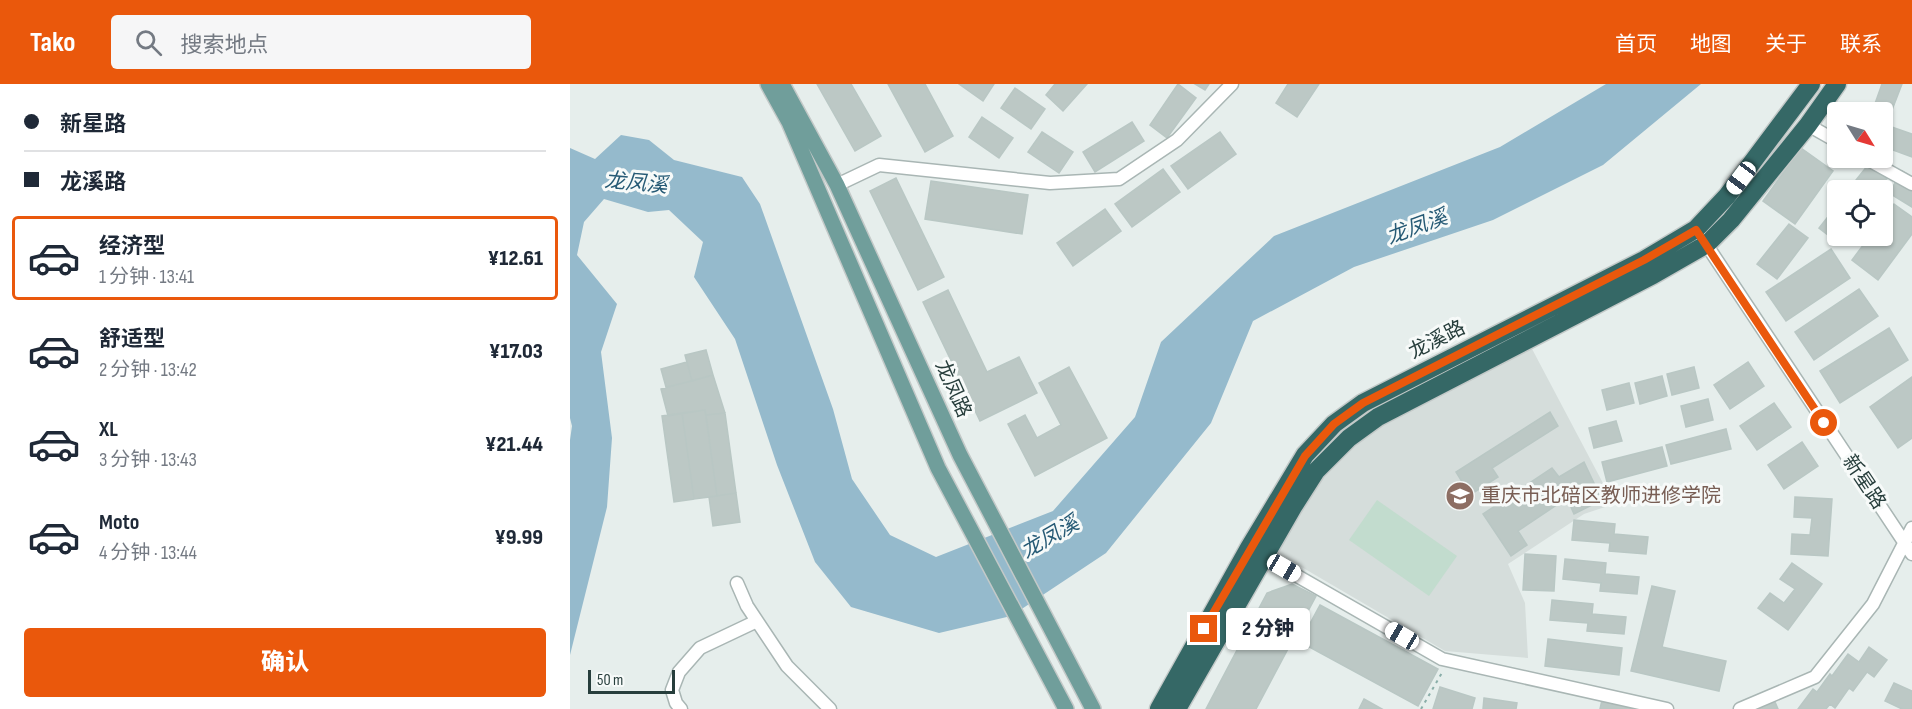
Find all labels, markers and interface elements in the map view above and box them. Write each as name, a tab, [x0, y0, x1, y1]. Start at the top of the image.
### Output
search box	[111, 15, 531, 69]
text: Tako	[30, 26, 75, 59]
icon: search	[132, 26, 165, 59]
text: 搜索地点	[180, 32, 268, 59]
text: 首页	[1615, 32, 1657, 57]
text: 地图	[1690, 32, 1732, 57]
text: 关于	[1765, 32, 1807, 57]
text: 联系	[1840, 32, 1882, 57]
north arrow	[1827, 102, 1893, 168]
map controls	[1827, 102, 1893, 246]
text: 新星路	[60, 111, 126, 138]
car	[1723, 158, 1759, 198]
water label: 龙凤溪	[604, 168, 670, 198]
text: 龙溪路	[60, 169, 126, 196]
button: locate	[1827, 180, 1893, 246]
water label: 龙凤溪	[1383, 204, 1453, 250]
icon: car	[27, 231, 81, 285]
text: 经济型	[99, 233, 165, 260]
text: ¥12.61	[488, 245, 543, 272]
text: 1 分钟 · 13:41	[99, 265, 194, 289]
street label: 龙溪路	[1405, 316, 1469, 364]
icon: car	[27, 324, 81, 378]
text: 舒适型	[99, 326, 165, 353]
text: ¥17.03	[489, 338, 543, 365]
street label: 龙凤路	[930, 357, 976, 421]
text: 2 分钟 · 13:42	[99, 358, 197, 382]
route start	[1810, 409, 1837, 436]
text: XL	[99, 416, 118, 443]
icon: car	[27, 417, 81, 471]
text: ¥21.44	[485, 431, 543, 458]
text: 3 分钟 · 13:43	[99, 448, 197, 472]
street label: 新星路	[1837, 450, 1891, 514]
school or university icon: 重庆市北碚区教师进修学院	[1444, 480, 1476, 512]
place label: 重庆市北碚区教师进修学院	[1481, 484, 1721, 508]
text: Moto	[99, 509, 139, 536]
water label: 龙凤溪	[1016, 509, 1085, 564]
icon: car	[27, 510, 81, 564]
text: ¥9.99	[494, 524, 543, 551]
text: 4 分钟 · 13:44	[99, 541, 197, 565]
car	[1264, 551, 1304, 585]
callout: 2 分钟	[1225, 608, 1309, 650]
route end	[1190, 615, 1217, 642]
text: 2 分钟	[1242, 617, 1294, 641]
car	[1382, 619, 1422, 653]
button: 确认	[24, 628, 546, 697]
scale bar	[588, 667, 675, 694]
text: 50 m	[597, 671, 623, 690]

